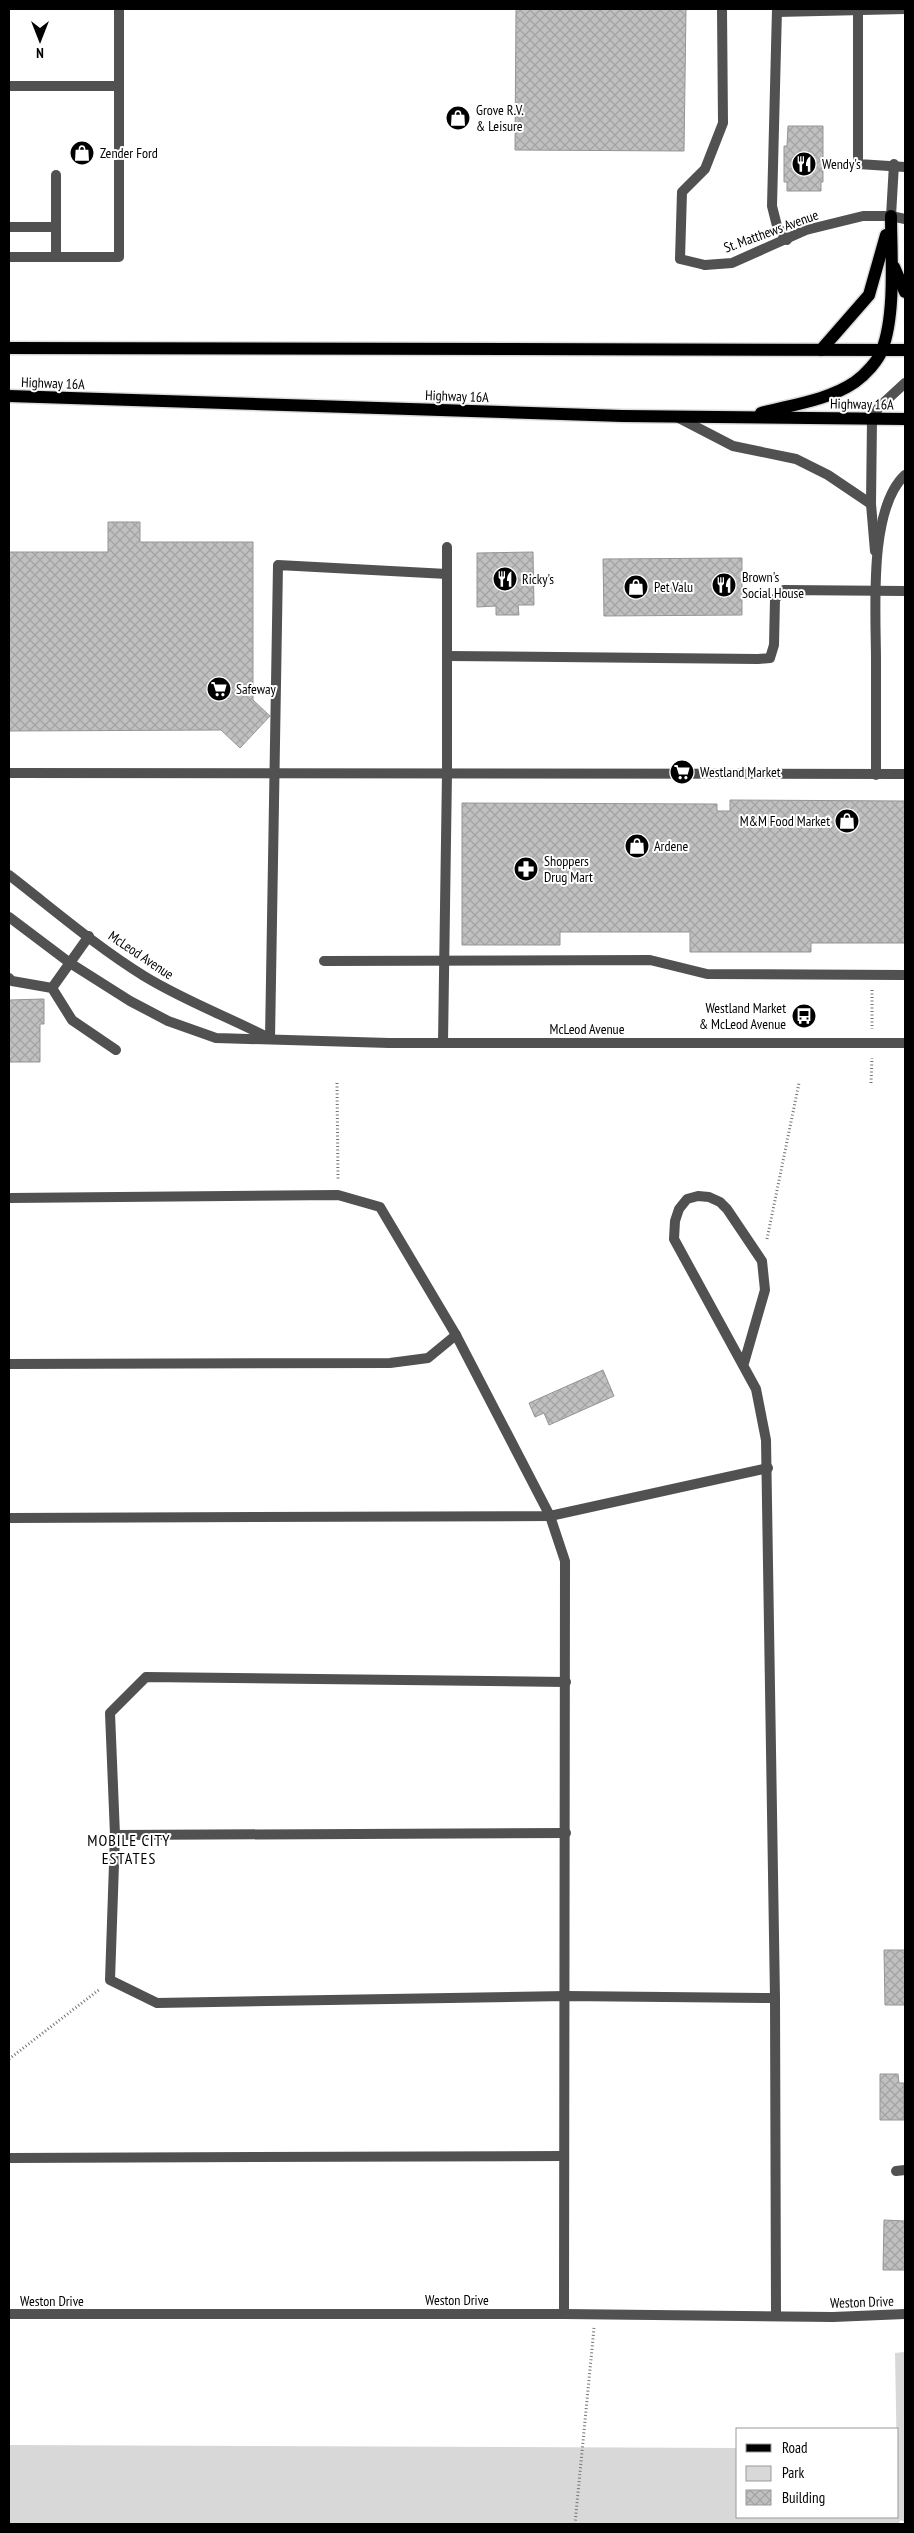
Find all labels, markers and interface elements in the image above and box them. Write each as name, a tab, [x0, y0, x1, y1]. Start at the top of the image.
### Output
north arrow	[15, 15, 65, 65]
text: N	[36, 44, 44, 62]
place label: Grove R.V. & Leisure	[476, 101, 524, 135]
shop icon: Grove R.V. & Leisure	[445, 105, 471, 131]
shop icon: Zender Ford	[69, 140, 95, 166]
place label: Zender Ford	[100, 144, 158, 162]
restaurant icon: Wendy's	[791, 151, 817, 177]
place label: Wendy's	[822, 155, 861, 173]
street label: St. Matthews Avenue	[721, 205, 821, 256]
street label: Highway 16A	[21, 373, 85, 393]
street label: Highway 16A	[425, 386, 489, 406]
street label: Highway 16A	[830, 394, 894, 414]
restaurant icon: Ricky's	[492, 566, 518, 592]
place label: Brown's Social House	[742, 568, 804, 602]
place label: Ricky's	[522, 570, 554, 588]
restaurant icon: Brown's Social House	[711, 572, 737, 598]
shop icon: Pet Valu	[623, 574, 649, 600]
place label: Pet Valu	[654, 578, 693, 596]
supermarket icon: Safeway	[206, 676, 232, 702]
place label: Safeway	[236, 680, 277, 698]
supermarket icon: Westland Market	[669, 759, 695, 785]
place label: Westland Market	[700, 763, 781, 781]
shop icon: M&M Food Market	[834, 808, 860, 834]
place label: M&M Food Market	[740, 812, 830, 830]
shop icon: Ardene	[624, 833, 650, 859]
place label: Ardene	[654, 837, 688, 855]
place label: Shoppers Drug Mart	[544, 852, 593, 886]
pharmacy icon: Shoppers Drug Mart	[513, 856, 539, 882]
street label: McLeod Avenue	[105, 927, 177, 984]
place label: Westland Market & McLeod Avenue	[699, 999, 786, 1033]
bus stop icon: Westland Market & McLeod Avenue	[791, 1003, 817, 1029]
street label: McLeod Avenue	[550, 1020, 625, 1038]
district label: MOBILE CITY ESTATES	[87, 1830, 171, 1868]
street label: Weston Drive	[425, 2291, 489, 2309]
street label: Weston Drive	[20, 2292, 84, 2310]
street label: Weston Drive	[830, 2292, 894, 2312]
legend	[736, 2428, 899, 2518]
text: Road	[782, 2438, 808, 2457]
text: Park	[782, 2463, 804, 2482]
text: Building	[782, 2488, 825, 2507]

